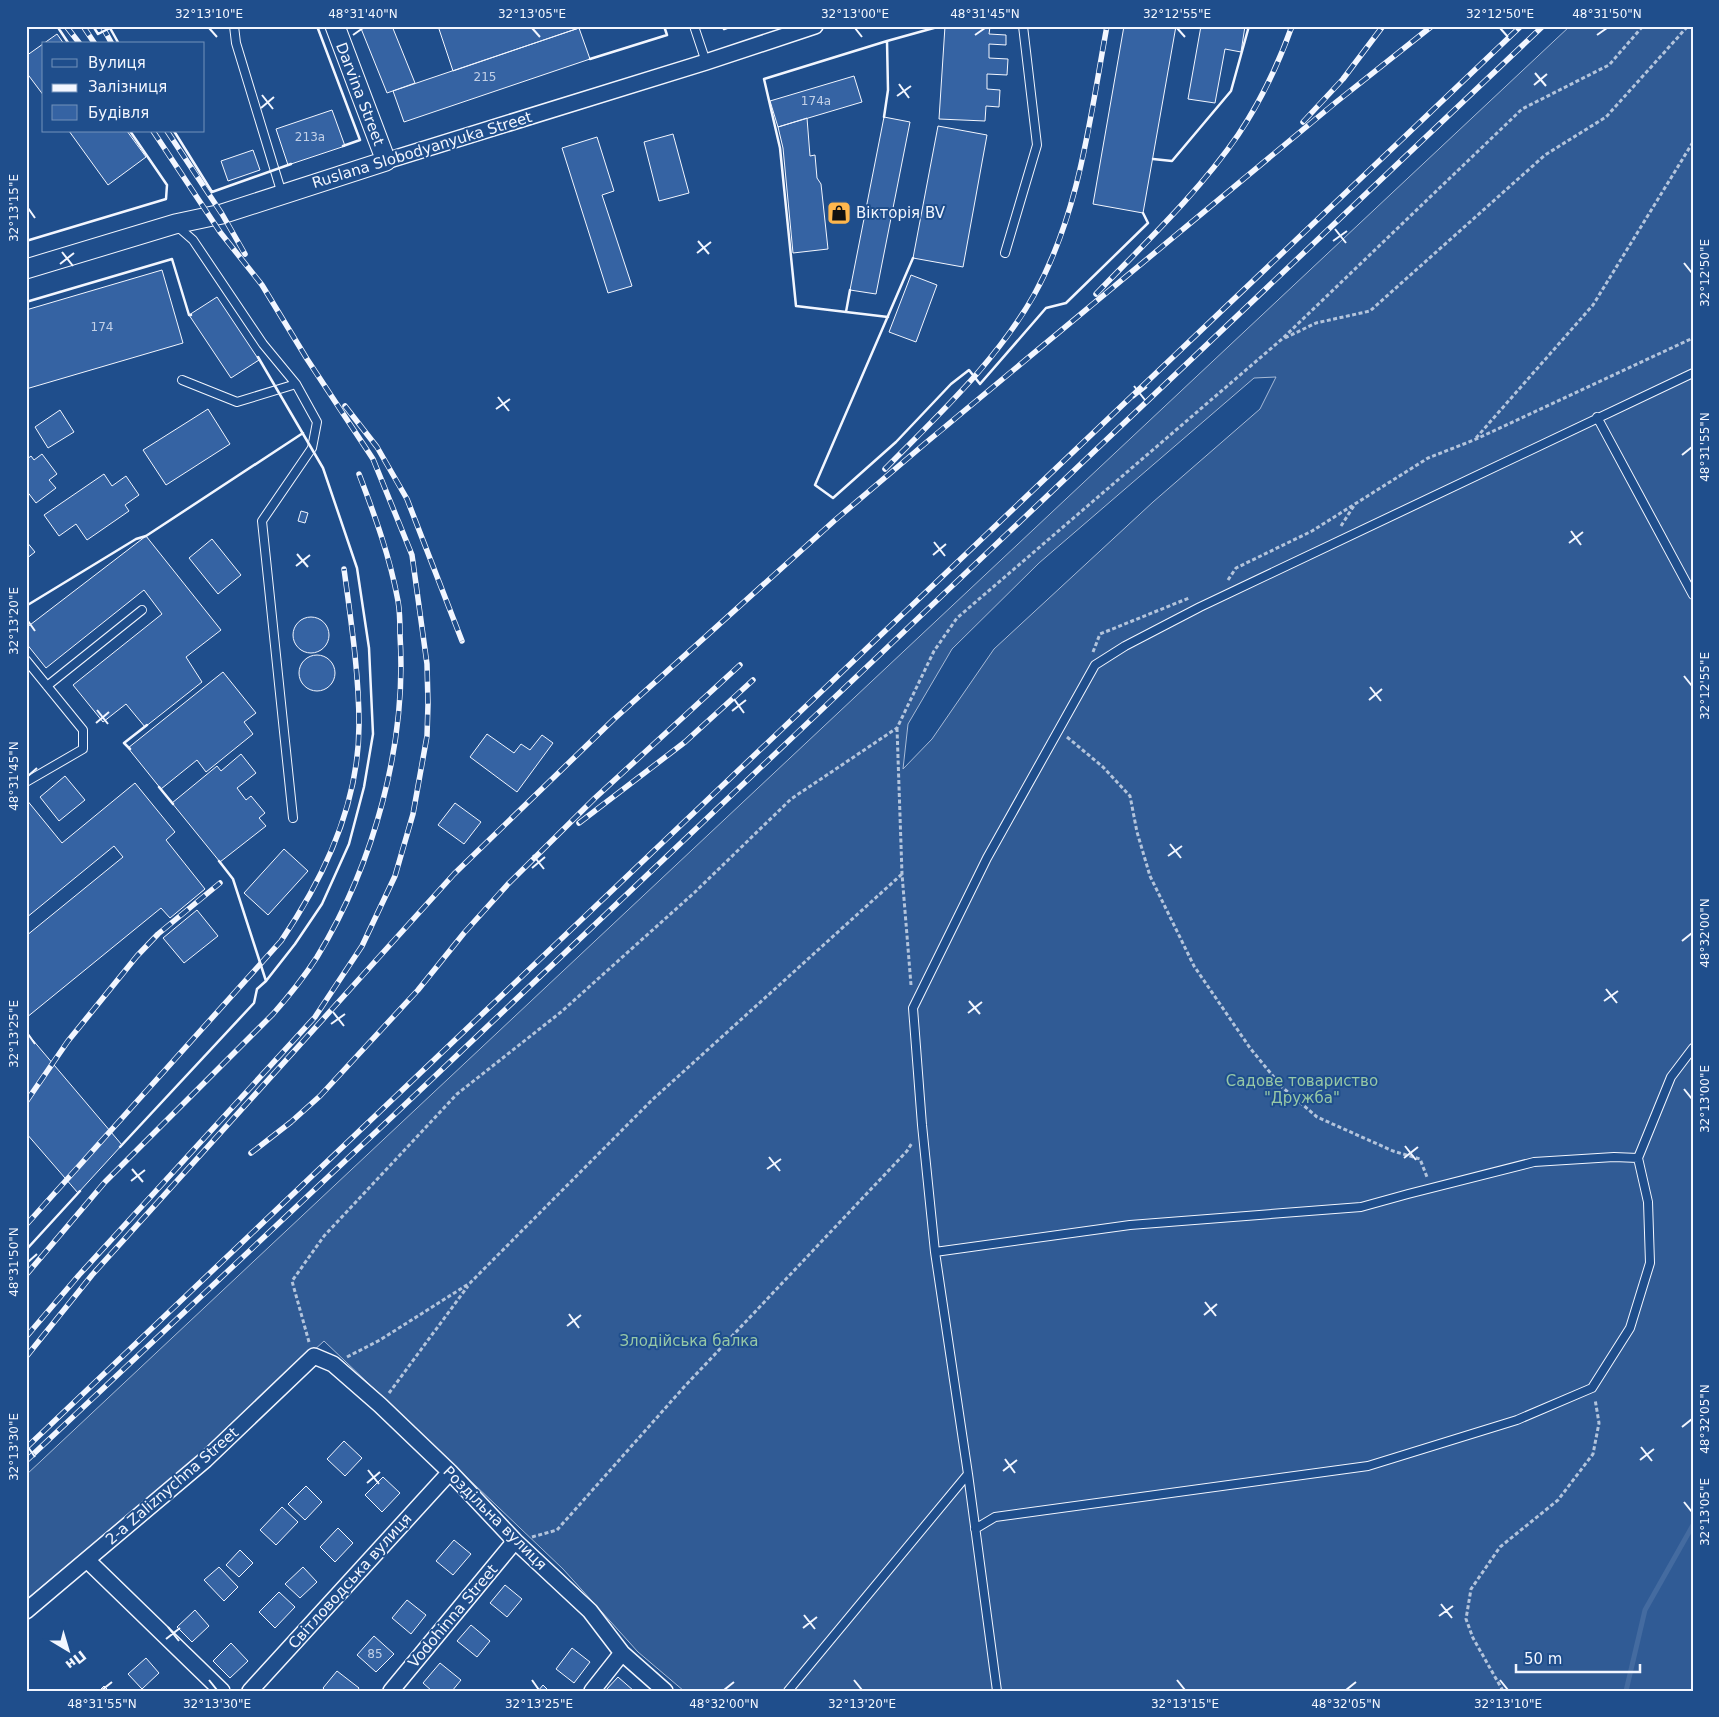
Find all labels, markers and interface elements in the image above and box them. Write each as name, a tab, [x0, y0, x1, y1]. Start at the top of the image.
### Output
text: 32°13'10"E	[175, 7, 243, 21]
text: 48°31'40"N	[328, 7, 398, 21]
text: 32°13'05"E	[498, 7, 566, 21]
text: 32°13'00"E	[821, 7, 889, 21]
text: 48°31'45"N	[950, 7, 1020, 21]
text: 32°12'55"E	[1143, 7, 1211, 21]
text: 32°12'50"E	[1466, 7, 1534, 21]
text: 48°31'50"N	[1572, 7, 1642, 21]
street label: Darvina Street	[332, 40, 388, 148]
legend	[42, 42, 205, 132]
text: Вулиця	[88, 54, 146, 72]
house number: 215	[474, 70, 496, 84]
text: Залізниця	[88, 78, 167, 96]
house number: 174а	[801, 94, 831, 108]
text: Будівля	[88, 104, 149, 122]
street label: Ruslana Slobodyanyuka Street	[310, 108, 534, 192]
house number: 213а	[295, 130, 325, 144]
text: 32°13'15"E	[7, 174, 21, 242]
shop icon: Вікторія BV	[826, 200, 852, 226]
place label: Вікторія BV	[856, 204, 946, 222]
text: 32°12'50"E	[1698, 239, 1712, 307]
house number: 174	[91, 320, 113, 334]
text: 48°31'55"N	[1698, 412, 1712, 482]
text: 32°13'20"E	[7, 587, 21, 655]
text: 32°12'55"E	[1698, 652, 1712, 720]
text: 48°31'45"N	[7, 741, 21, 811]
text: 48°32'00"N	[1698, 898, 1712, 968]
text: 32°13'25"E	[7, 1000, 21, 1068]
text: 32°13'00"E	[1698, 1065, 1712, 1133]
park label: Садове товариство "Дружба"	[1226, 1072, 1378, 1107]
text: 48°31'50"N	[7, 1227, 21, 1297]
park label: Злодійська балка	[619, 1332, 759, 1350]
text: 48°32'05"N	[1698, 1384, 1712, 1454]
text: 32°13'30"E	[7, 1413, 21, 1481]
street label: 2-a Zaliznychna Street	[102, 1423, 242, 1548]
street label: Роздільна вулиця	[439, 1462, 551, 1574]
text: 32°13'05"E	[1698, 1478, 1712, 1546]
street label: Світловодська вулиця	[285, 1510, 415, 1652]
street label: Vodohinna Street	[405, 1561, 501, 1671]
north arrow	[42, 1624, 92, 1674]
scale bar	[1516, 1642, 1640, 1674]
text: Пн	[63, 1647, 89, 1673]
house number: 85	[367, 1647, 383, 1661]
text: 50 m	[1524, 1650, 1562, 1668]
text: 48°31'55"N	[67, 1697, 137, 1711]
text: 32°13'30"E	[183, 1697, 251, 1711]
text: 32°13'25"E	[505, 1697, 573, 1711]
text: 48°32'00"N	[689, 1697, 759, 1711]
text: 32°13'20"E	[828, 1697, 896, 1711]
text: 32°13'15"E	[1151, 1697, 1219, 1711]
text: 48°32'05"N	[1311, 1697, 1381, 1711]
text: 32°13'10"E	[1474, 1697, 1542, 1711]

